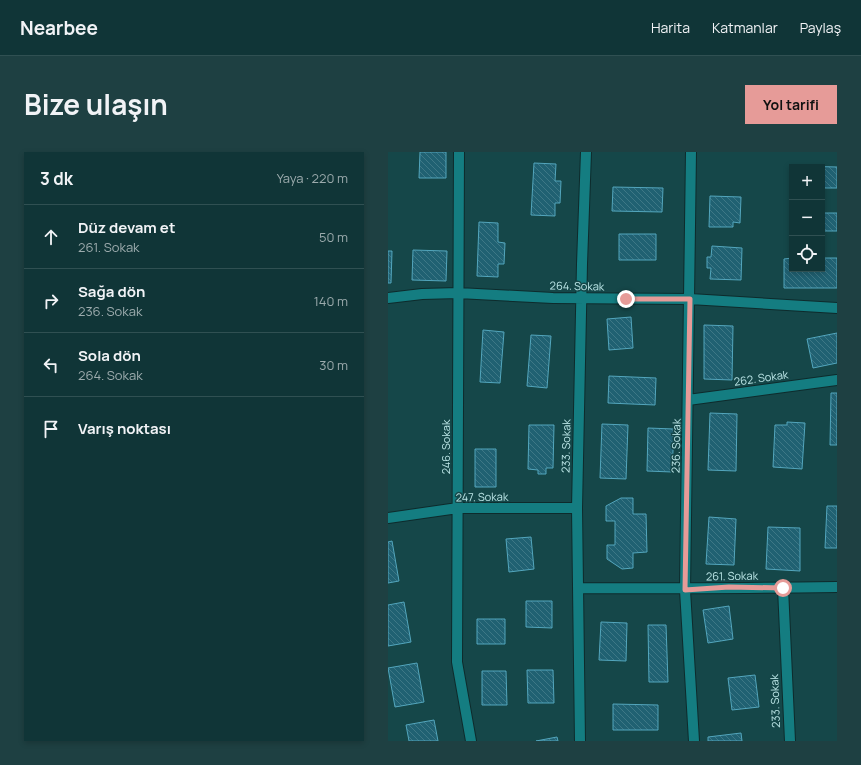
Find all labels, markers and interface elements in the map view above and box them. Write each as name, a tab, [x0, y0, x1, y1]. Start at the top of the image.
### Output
text: Nearbee	[20, 15, 98, 41]
text: Harita	[651, 18, 690, 37]
text: Katmanlar	[712, 18, 778, 37]
text: Paylaş	[800, 18, 841, 37]
text: Bize ulaşın	[24, 85, 168, 123]
button: Yol tarifi	[745, 85, 837, 124]
map controls	[789, 164, 825, 272]
button: +	[789, 164, 825, 200]
text: 3 dk	[40, 167, 73, 190]
text: Yaya · 220 m	[277, 169, 348, 187]
button: −	[789, 200, 825, 236]
text: Düz devam et	[78, 217, 175, 238]
icon: ahead	[40, 226, 62, 248]
text: 50 m	[319, 228, 348, 246]
button: locate	[789, 236, 825, 272]
text: 261. Sokak	[78, 238, 140, 256]
street label: 264. Sokak	[550, 278, 605, 293]
text: Sağa dön	[78, 281, 145, 302]
icon: right	[40, 290, 62, 312]
route end	[617, 290, 635, 308]
text: 140 m	[314, 292, 348, 310]
text: 236. Sokak	[78, 302, 142, 320]
text: Sola dön	[78, 345, 141, 366]
icon: left	[40, 354, 62, 376]
text: 30 m	[319, 356, 348, 374]
text: 264. Sokak	[78, 366, 143, 384]
street label: 262. Sokak	[733, 366, 790, 389]
icon: arrive	[40, 418, 62, 440]
text: Varış noktası	[78, 418, 171, 439]
street label: 233. Sokak	[558, 418, 573, 473]
street label: 236. Sokak	[668, 418, 683, 473]
street label: 246. Sokak	[438, 419, 453, 474]
street label: 247. Sokak	[456, 489, 509, 504]
street label: 261. Sokak	[706, 568, 759, 583]
route start	[774, 579, 792, 597]
street label: 233. Sokak	[766, 673, 783, 728]

